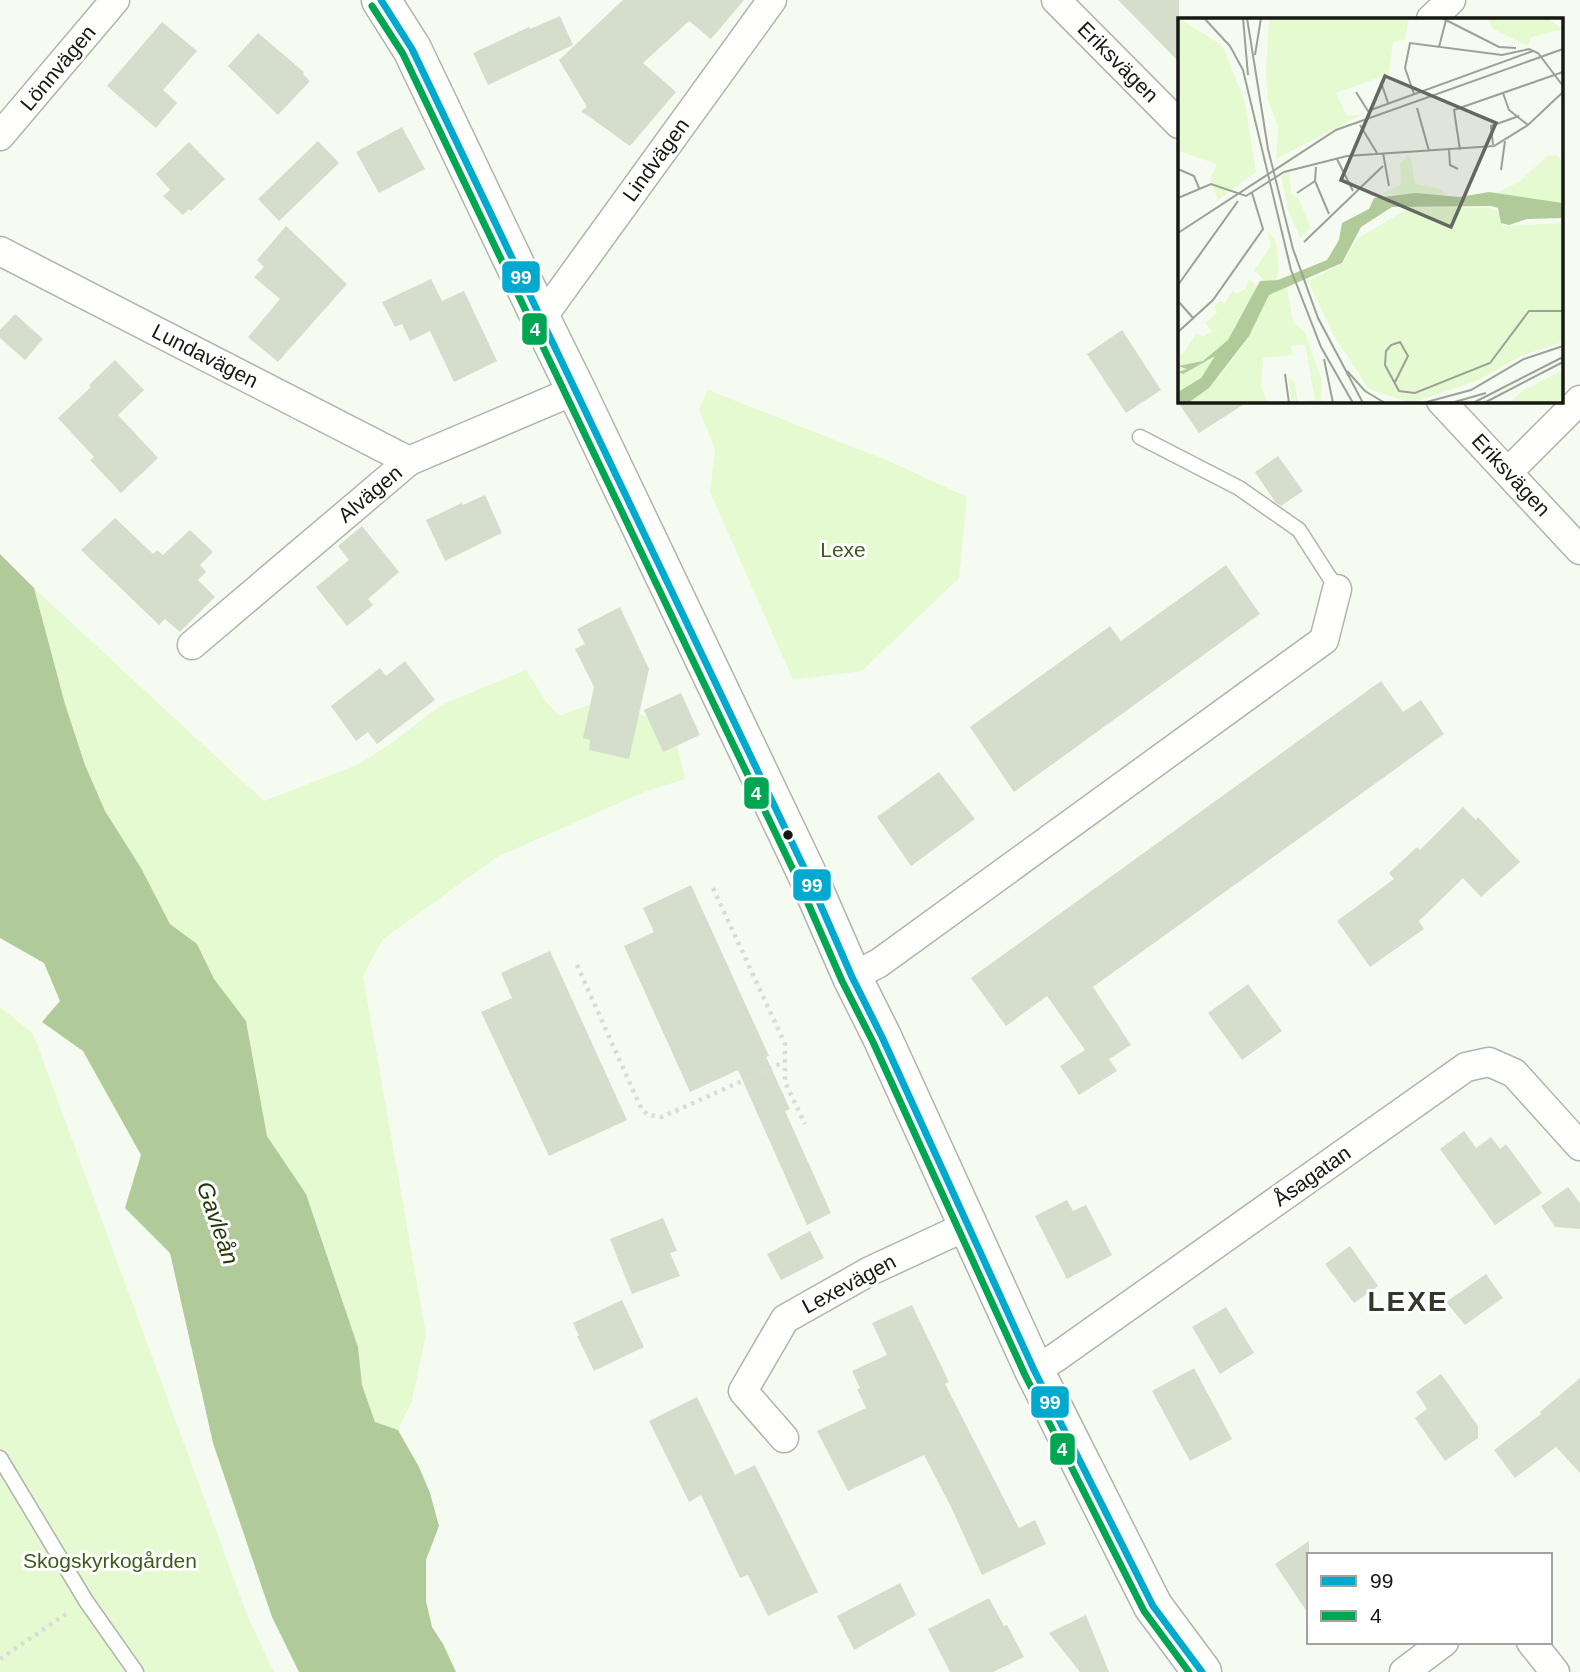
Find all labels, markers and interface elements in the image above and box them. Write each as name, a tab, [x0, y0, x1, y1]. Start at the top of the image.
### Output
street label: Eriksvägen	[1073, 17, 1163, 107]
inset map	[1178, 18, 1562, 402]
street label: Lönnvägen	[15, 20, 100, 115]
street label: Lindvägen	[618, 114, 693, 206]
line badge: 99	[501, 260, 541, 294]
text: 99	[510, 267, 532, 288]
line badge: 4	[521, 312, 548, 346]
street label: Lundavägen	[148, 319, 262, 392]
text: 4	[530, 319, 541, 340]
street label: Eriksvägen	[1468, 429, 1555, 520]
street label: Alvägen	[333, 460, 406, 527]
park label: Lexe	[820, 538, 866, 561]
line badge: 4	[743, 776, 770, 810]
text: 4	[751, 783, 762, 804]
unlabelled marker	[781, 828, 795, 842]
line badge: 99	[792, 868, 832, 902]
text: 99	[801, 875, 823, 896]
street label: Åsagatan	[1269, 1141, 1355, 1210]
water label: Gavleån	[192, 1178, 244, 1268]
street label: Lexevägen	[798, 1249, 900, 1318]
district label: LEXE	[1367, 1286, 1449, 1317]
line badge: 99	[1030, 1385, 1070, 1419]
text: 99	[1039, 1392, 1061, 1413]
line badge: 4	[1049, 1432, 1076, 1466]
text: 4	[1057, 1439, 1068, 1460]
park label: Skogskyrkogården	[23, 1549, 197, 1572]
legend	[1307, 1553, 1552, 1644]
text: 99	[1370, 1569, 1393, 1592]
text: 4	[1370, 1604, 1382, 1627]

